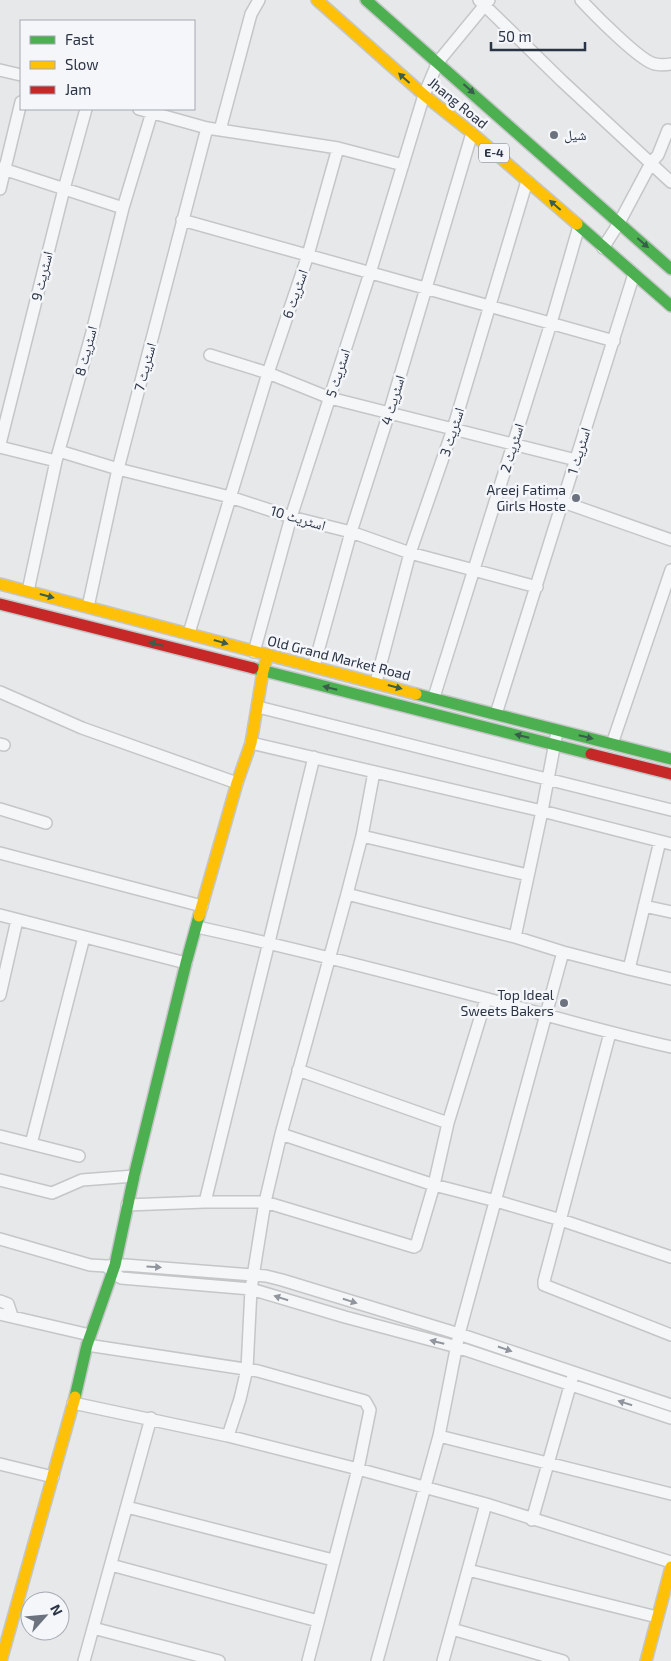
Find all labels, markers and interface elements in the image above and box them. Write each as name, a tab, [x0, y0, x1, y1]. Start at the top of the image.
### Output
legend	[20, 20, 195, 110]
scale bar	[491, 20, 585, 52]
text: 50 m	[498, 27, 532, 45]
text: Fast	[65, 30, 95, 48]
text: Slow	[65, 55, 99, 73]
one-way arrow	[398, 73, 410, 84]
street label: Jhang Road	[425, 73, 492, 132]
text: Jam	[65, 80, 91, 98]
one-way arrow	[462, 83, 474, 95]
place label: شیل	[564, 126, 587, 144]
marker: شیل	[548, 129, 560, 141]
road number: E-4	[479, 144, 509, 162]
one-way arrow	[549, 199, 561, 211]
one-way arrow	[637, 237, 649, 248]
street label: اسٹریٹ 9	[27, 249, 57, 303]
street label: اسٹریٹ 6	[278, 267, 312, 321]
street label: اسٹریٹ 8	[71, 324, 101, 378]
street label: اسٹریٹ 7	[130, 341, 160, 393]
street label: اسٹریٹ 5	[322, 346, 354, 400]
street label: اسٹریٹ 4	[377, 373, 409, 427]
street label: اسٹریٹ 3	[436, 405, 468, 459]
street label: اسٹریٹ 2	[496, 421, 528, 475]
street label: اسٹریٹ 1	[563, 425, 595, 477]
place label: Areej Fatima Girls Hoste	[487, 481, 566, 514]
marker: Areej Fatima Girls Hoste	[570, 492, 582, 504]
street label: اسٹریٹ 10	[268, 502, 328, 534]
one-way arrow	[40, 593, 55, 601]
street label: Old Grand Market Road	[266, 632, 412, 684]
one-way arrow	[214, 639, 229, 647]
one-way arrow	[148, 640, 163, 648]
one-way arrow	[323, 684, 338, 692]
one-way arrow	[388, 684, 403, 692]
one-way arrow	[514, 732, 530, 740]
one-way arrow	[579, 734, 594, 742]
place label: Top Ideal Sweets Bakers	[461, 986, 555, 1019]
marker: Top Ideal Sweets Bakers	[558, 997, 570, 1009]
one-way arrow	[146, 1264, 162, 1272]
one-way arrow	[273, 1293, 288, 1301]
one-way arrow	[342, 1297, 357, 1305]
one-way arrow	[429, 1338, 444, 1346]
one-way arrow	[498, 1345, 513, 1353]
one-way arrow	[617, 1399, 632, 1406]
north arrow	[20, 1591, 70, 1641]
text: N	[47, 1602, 67, 1618]

